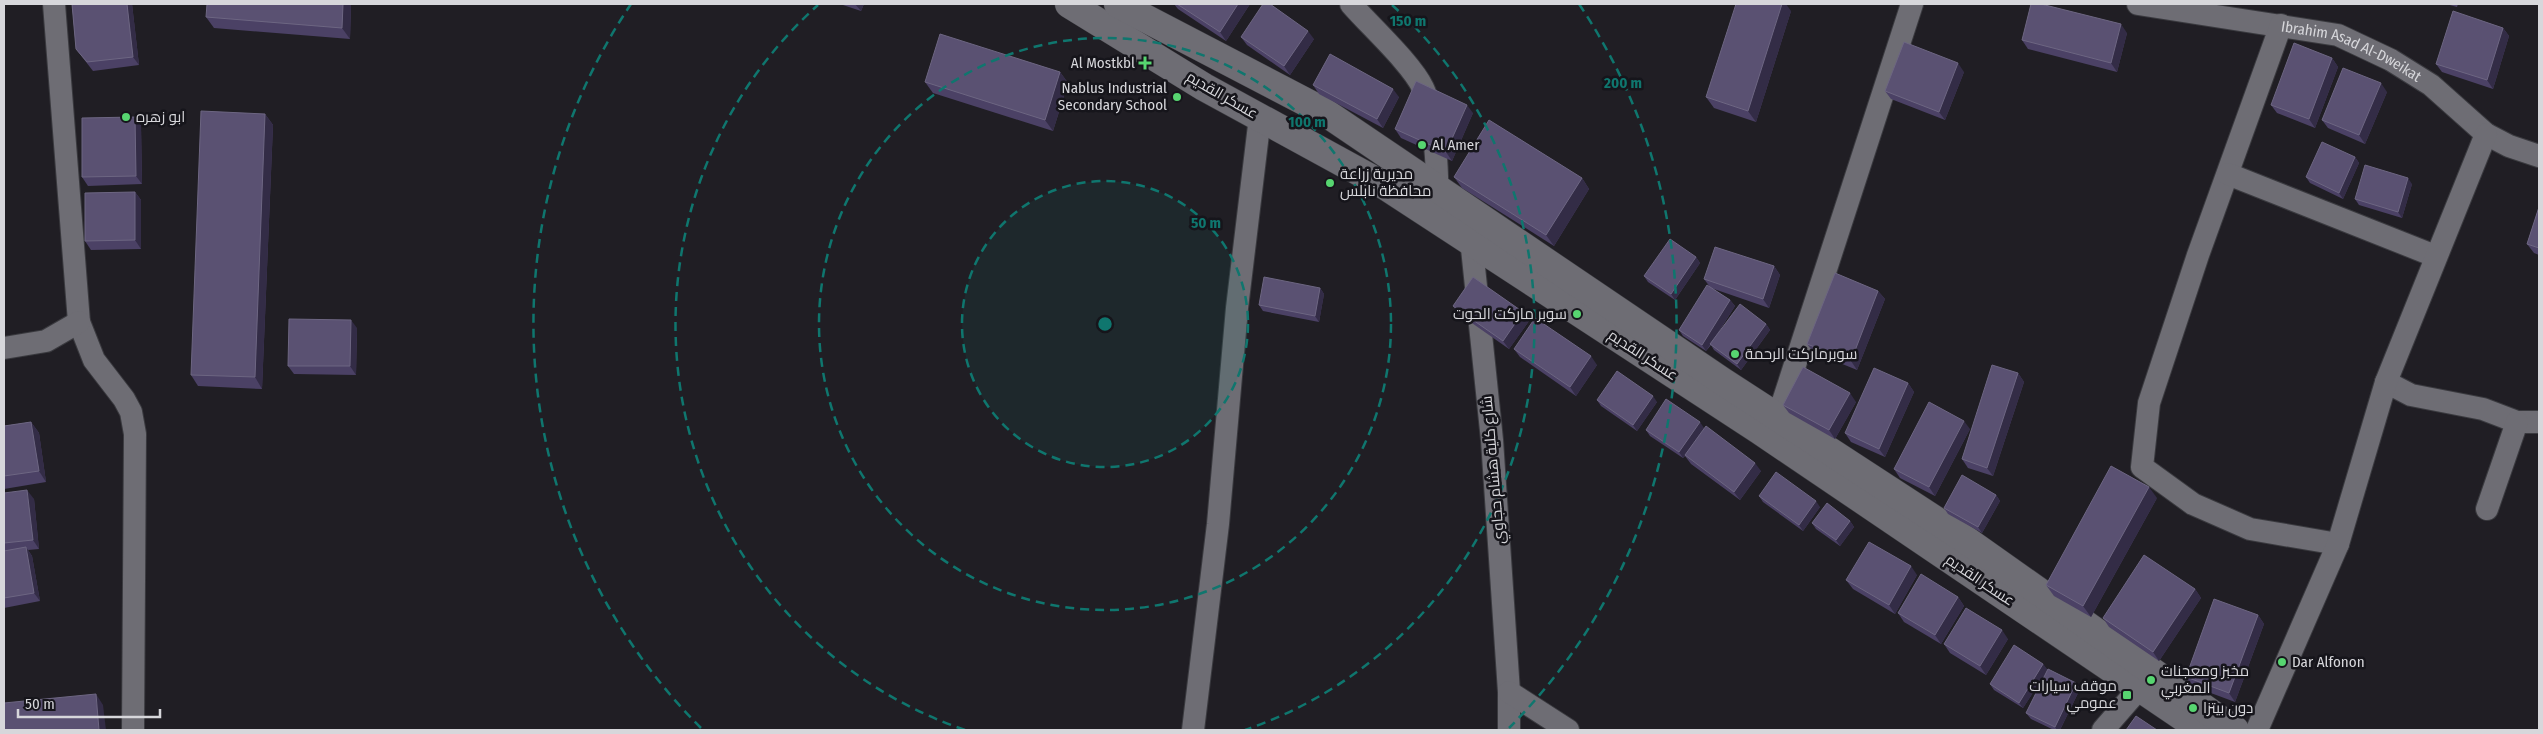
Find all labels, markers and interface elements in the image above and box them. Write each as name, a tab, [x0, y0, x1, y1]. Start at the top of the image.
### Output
text: 150 m	[1390, 12, 1426, 30]
street label: Ibrahim Asad Al-Dweikat	[2280, 17, 2425, 86]
place label: Al Mostkbl	[1071, 54, 1135, 72]
marker: Al Mostkbl	[1139, 57, 1151, 69]
street label: عسكر القديم	[1183, 67, 1261, 123]
text: 200 m	[1603, 74, 1642, 92]
place label: Nablus Industrial Secondary School	[1058, 79, 1167, 114]
marker: Nablus Industrial Secondary School	[1171, 91, 1183, 103]
place label: ابو زهره	[136, 108, 185, 126]
marker: ابو زهره	[120, 111, 132, 123]
text: 100 m	[1288, 113, 1326, 131]
place label: Al Amer	[1432, 136, 1480, 154]
marker: Al Amer	[1416, 139, 1428, 151]
place label: مديرية زراعة محافظة نابلس	[1340, 165, 1431, 201]
marker: مديرية زراعة محافظة نابلس	[1324, 177, 1336, 189]
text: 50 m	[1191, 214, 1221, 232]
place label: سوبر ماركت الحوت	[1453, 305, 1567, 323]
marker: سوبر ماركت الحوت	[1571, 308, 1583, 320]
centre of rings	[1096, 315, 1114, 333]
street label: عسكر القديم	[1604, 326, 1681, 385]
place label: سوبرماركت الرحمة	[1745, 345, 1858, 363]
marker: سوبرماركت الرحمة	[1729, 348, 1741, 360]
street label: شارع كلية هشام حجاوي	[1478, 395, 1511, 545]
street label: عسكر القديم	[1942, 550, 2018, 610]
place label: Dar Alfonon	[2292, 653, 2365, 671]
marker: Dar Alfonon	[2276, 656, 2288, 668]
place label: مخبز ومعجنات المغربي	[2161, 662, 2249, 700]
marker: مخبز ومعجنات المغربي	[2145, 674, 2157, 686]
place label: موقف سيارات عمومي	[2029, 677, 2117, 715]
scale bar	[18, 686, 160, 718]
marker: موقف سيارات عمومي	[2121, 689, 2133, 701]
text: 50 m	[25, 695, 55, 713]
place label: دون بيتزا	[2203, 699, 2253, 718]
marker: دون بيتزا	[2187, 702, 2199, 714]

